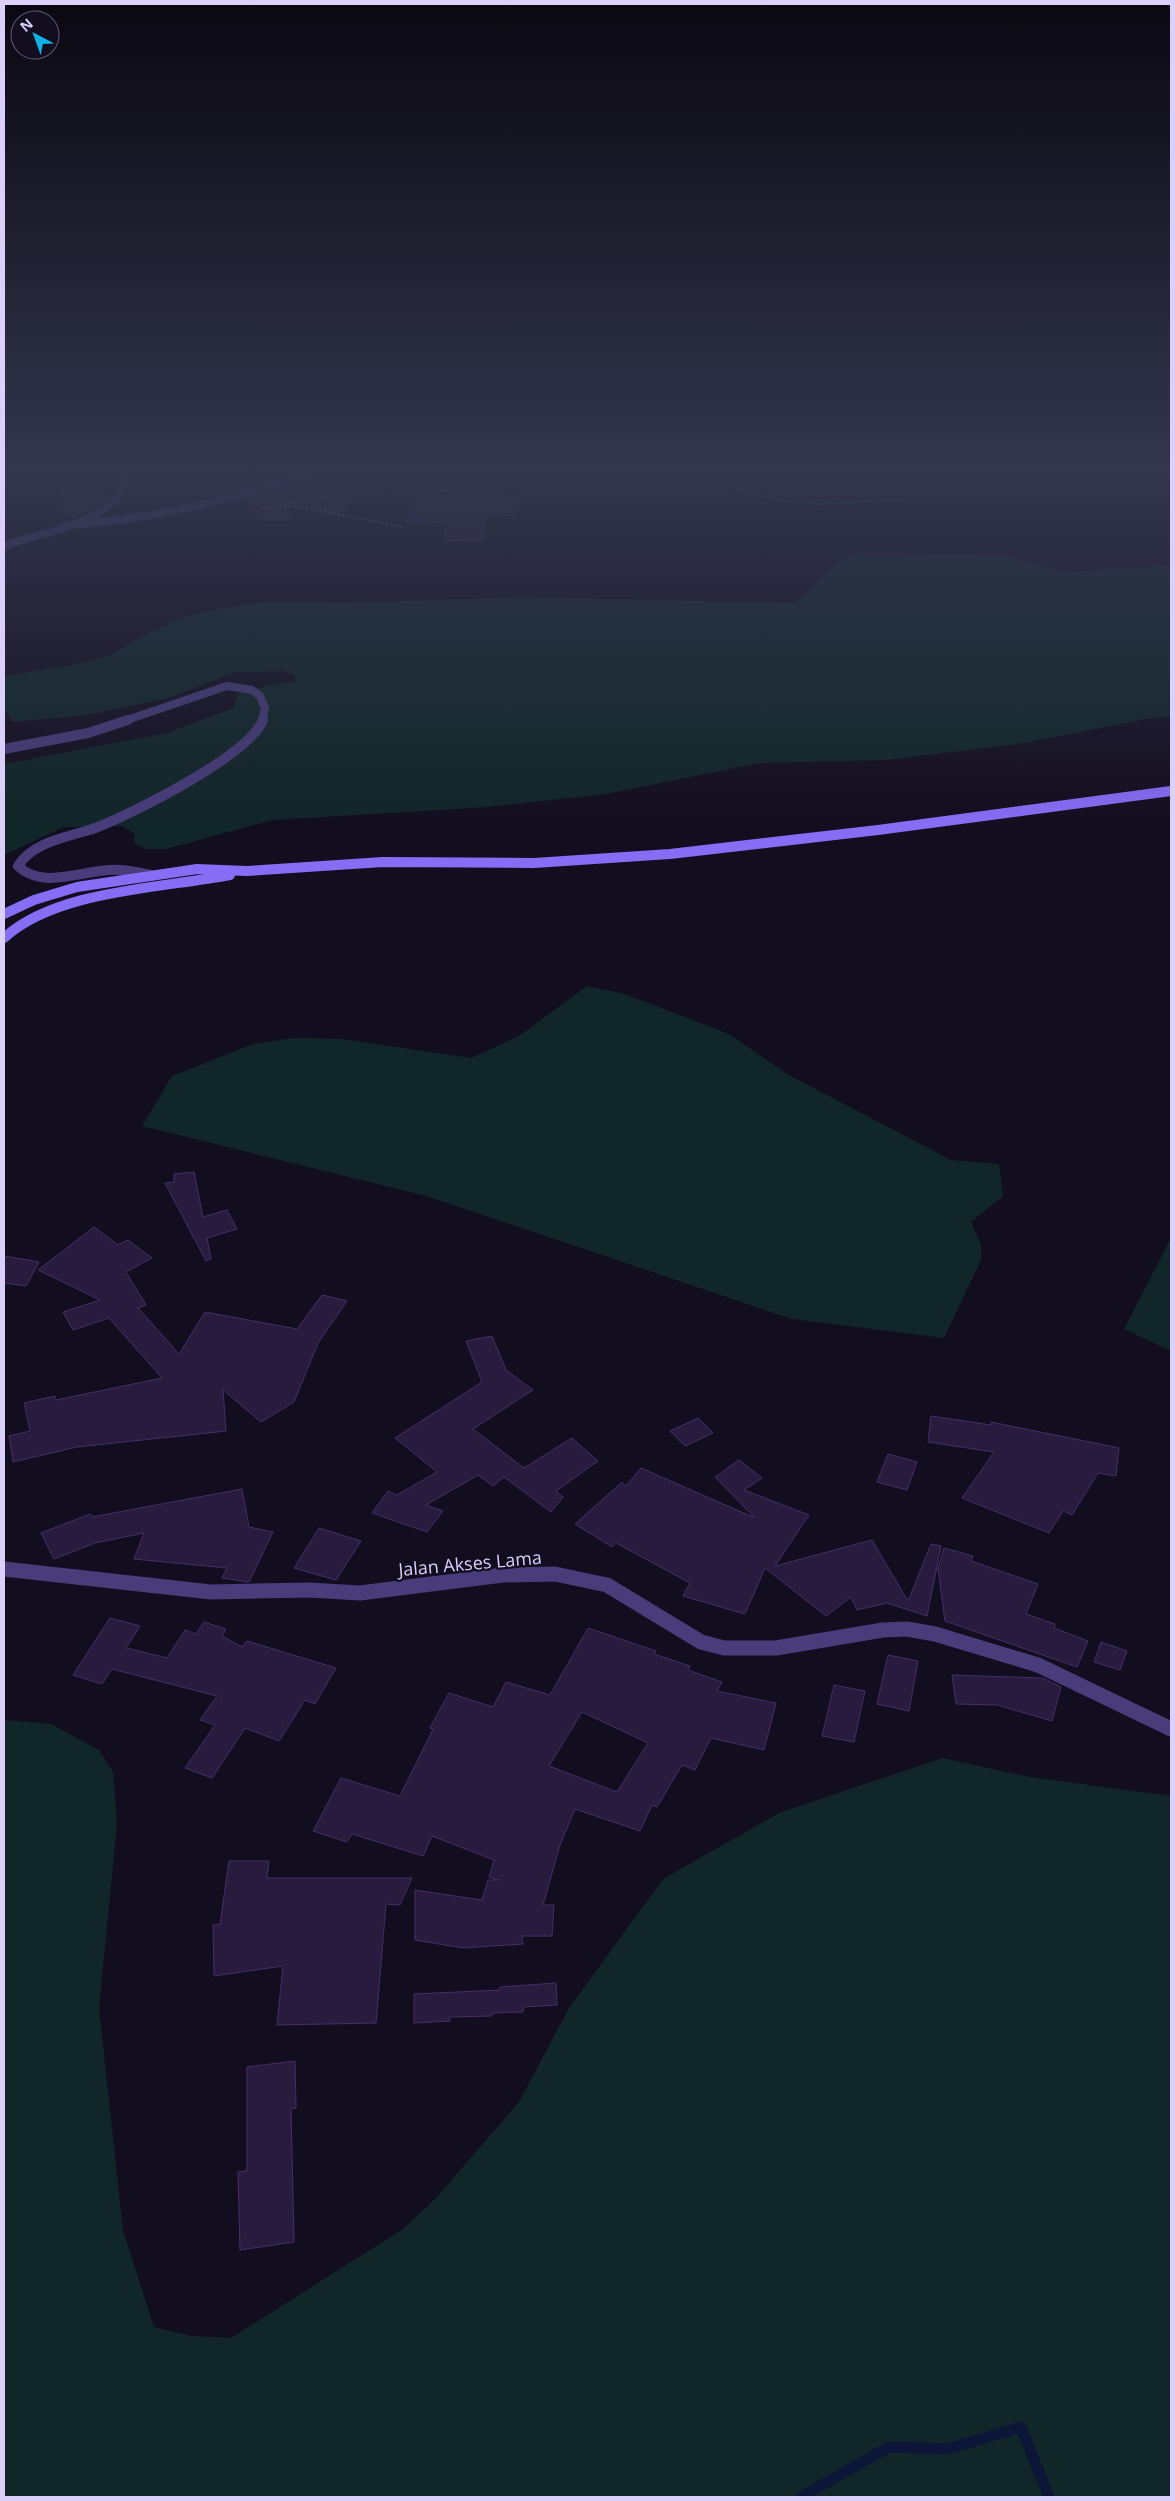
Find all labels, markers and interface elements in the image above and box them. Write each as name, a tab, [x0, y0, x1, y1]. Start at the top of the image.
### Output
north arrow	[10, 10, 60, 60]
text: N	[16, 14, 37, 36]
street label: Jalan Akses Lama	[395, 1545, 543, 1581]

